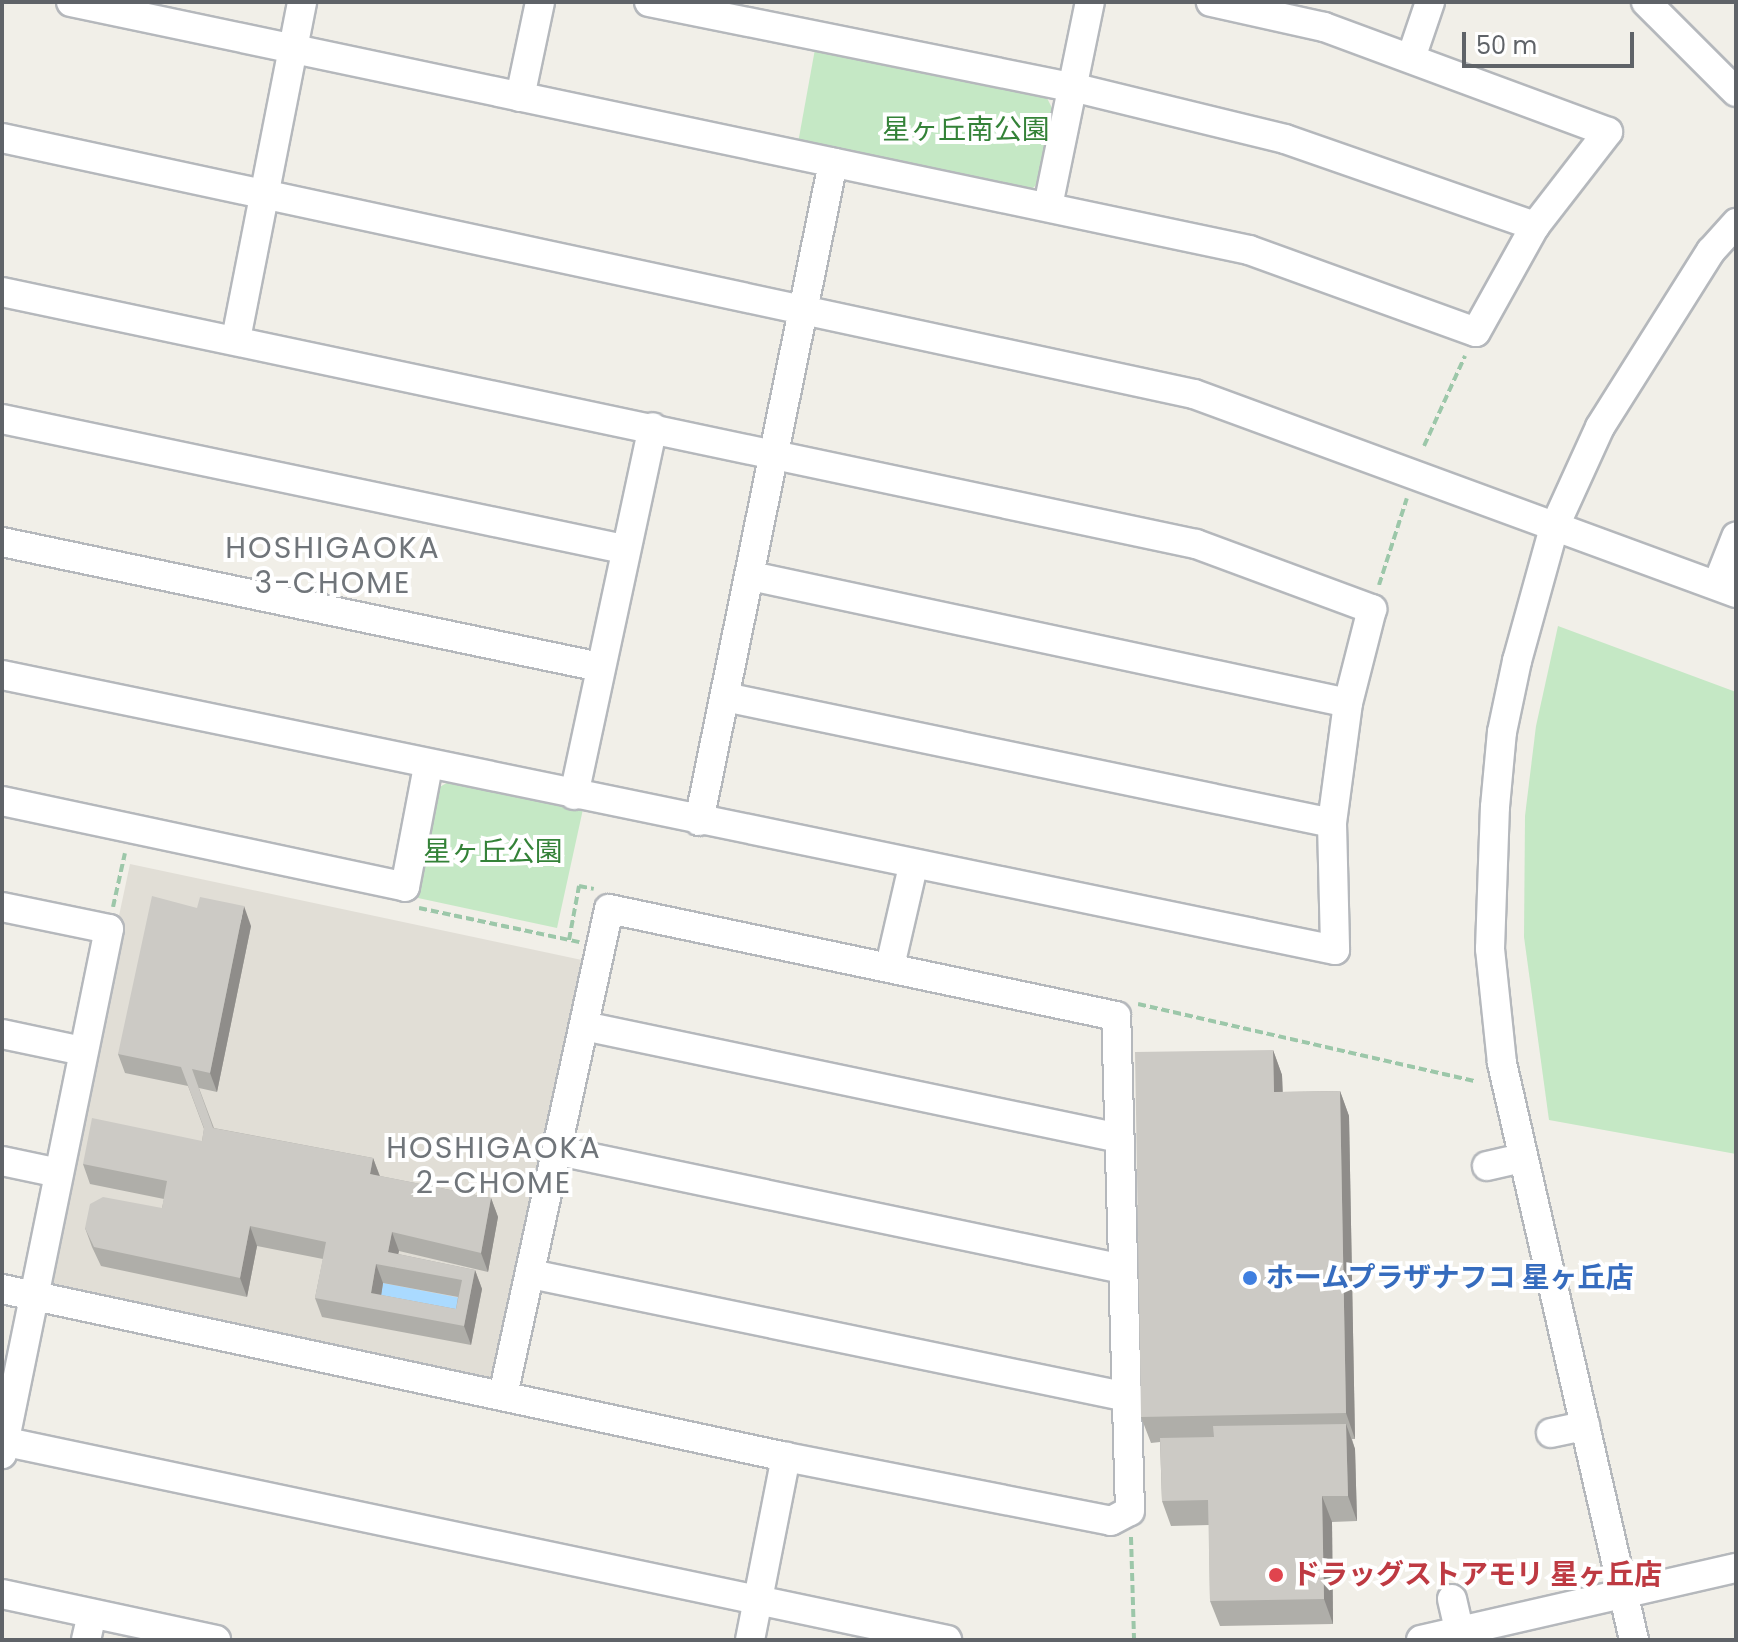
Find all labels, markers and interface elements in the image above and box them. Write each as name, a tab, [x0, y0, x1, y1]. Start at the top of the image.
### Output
scale bar	[1466, 16, 1638, 66]
text: 50 m	[1476, 29, 1537, 62]
park label: 星ヶ丘南公園	[882, 113, 1050, 147]
district label: HOSHIGAOKA 3-CHOME	[225, 530, 441, 600]
park label: 星ヶ丘公園	[423, 835, 563, 869]
district label: HOSHIGAOKA 2-CHOME	[386, 1130, 602, 1200]
place label: ホームプラザナフコ 星ヶ丘店	[1266, 1261, 1636, 1295]
marker: ホームプラザナフコ 星ヶ丘店	[1241, 1269, 1259, 1287]
place label: ドラッグストアモリ 星ヶ丘店	[1292, 1558, 1662, 1592]
marker: ドラッグストアモリ 星ヶ丘店	[1267, 1566, 1285, 1584]

